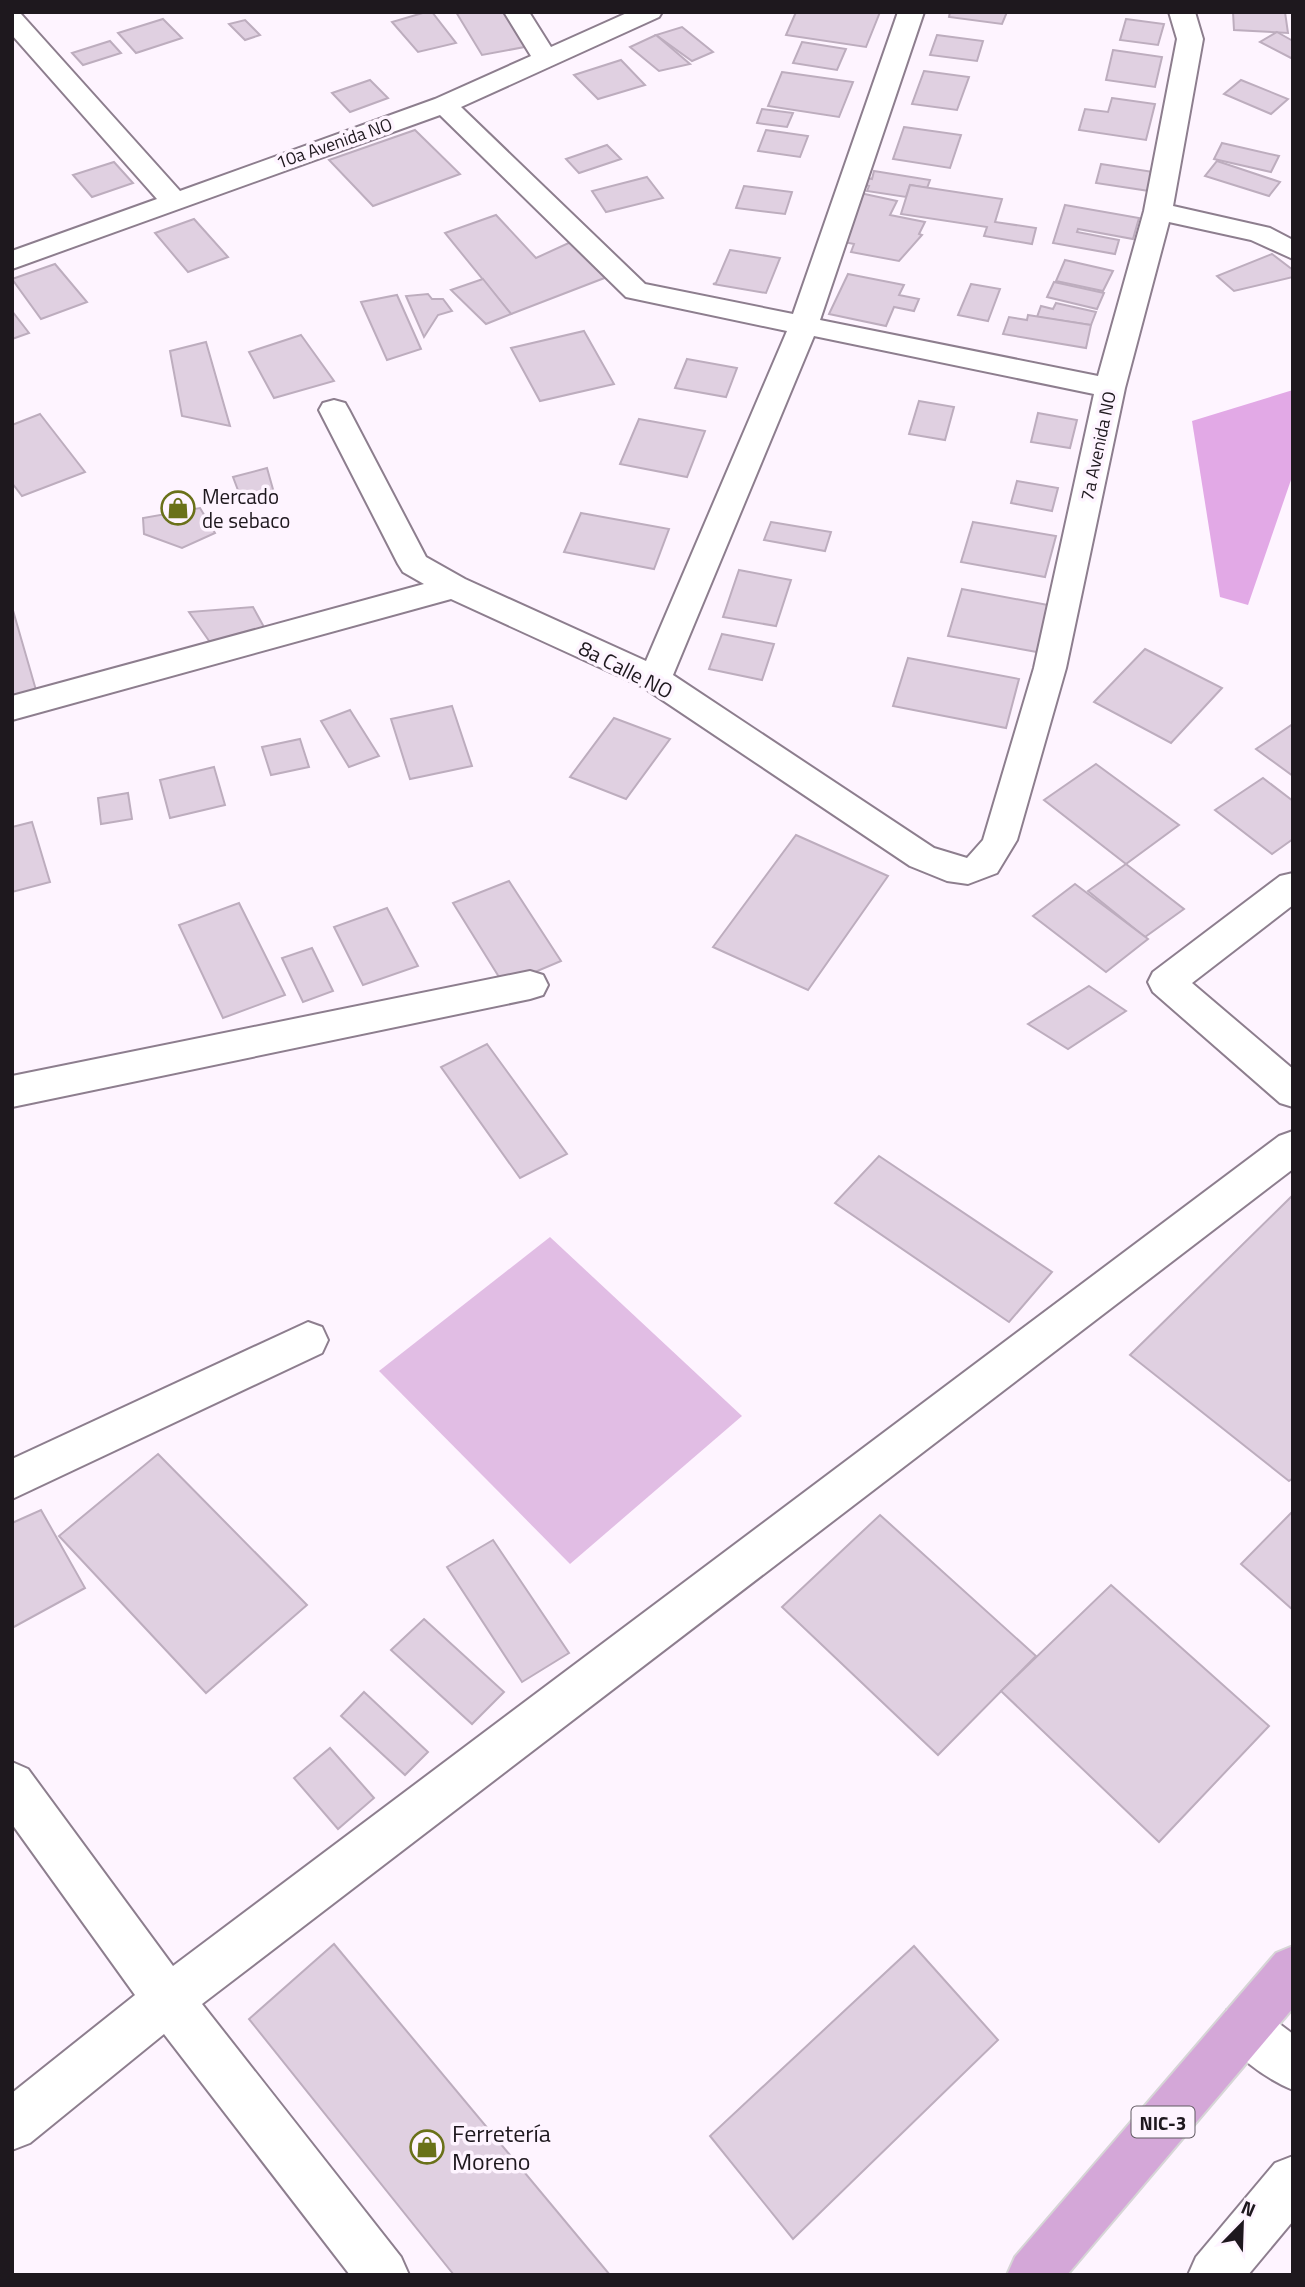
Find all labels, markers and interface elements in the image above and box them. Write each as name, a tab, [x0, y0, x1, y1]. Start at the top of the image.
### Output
street label: 10a Avenida NO	[272, 110, 396, 176]
street label: 7a Avenida NO	[1073, 389, 1123, 503]
place label: Mercado de sebaco	[202, 480, 290, 536]
shop icon: Mercado de sebaco	[159, 489, 197, 527]
street label: 8a Calle NO	[573, 632, 679, 706]
road number: NIC-3	[1132, 2106, 1194, 2138]
place label: Ferretería Moreno	[452, 2115, 551, 2179]
shop icon: Ferretería Moreno	[408, 2128, 446, 2166]
north arrow	[1207, 2189, 1277, 2259]
text: N	[1237, 2192, 1261, 2224]

